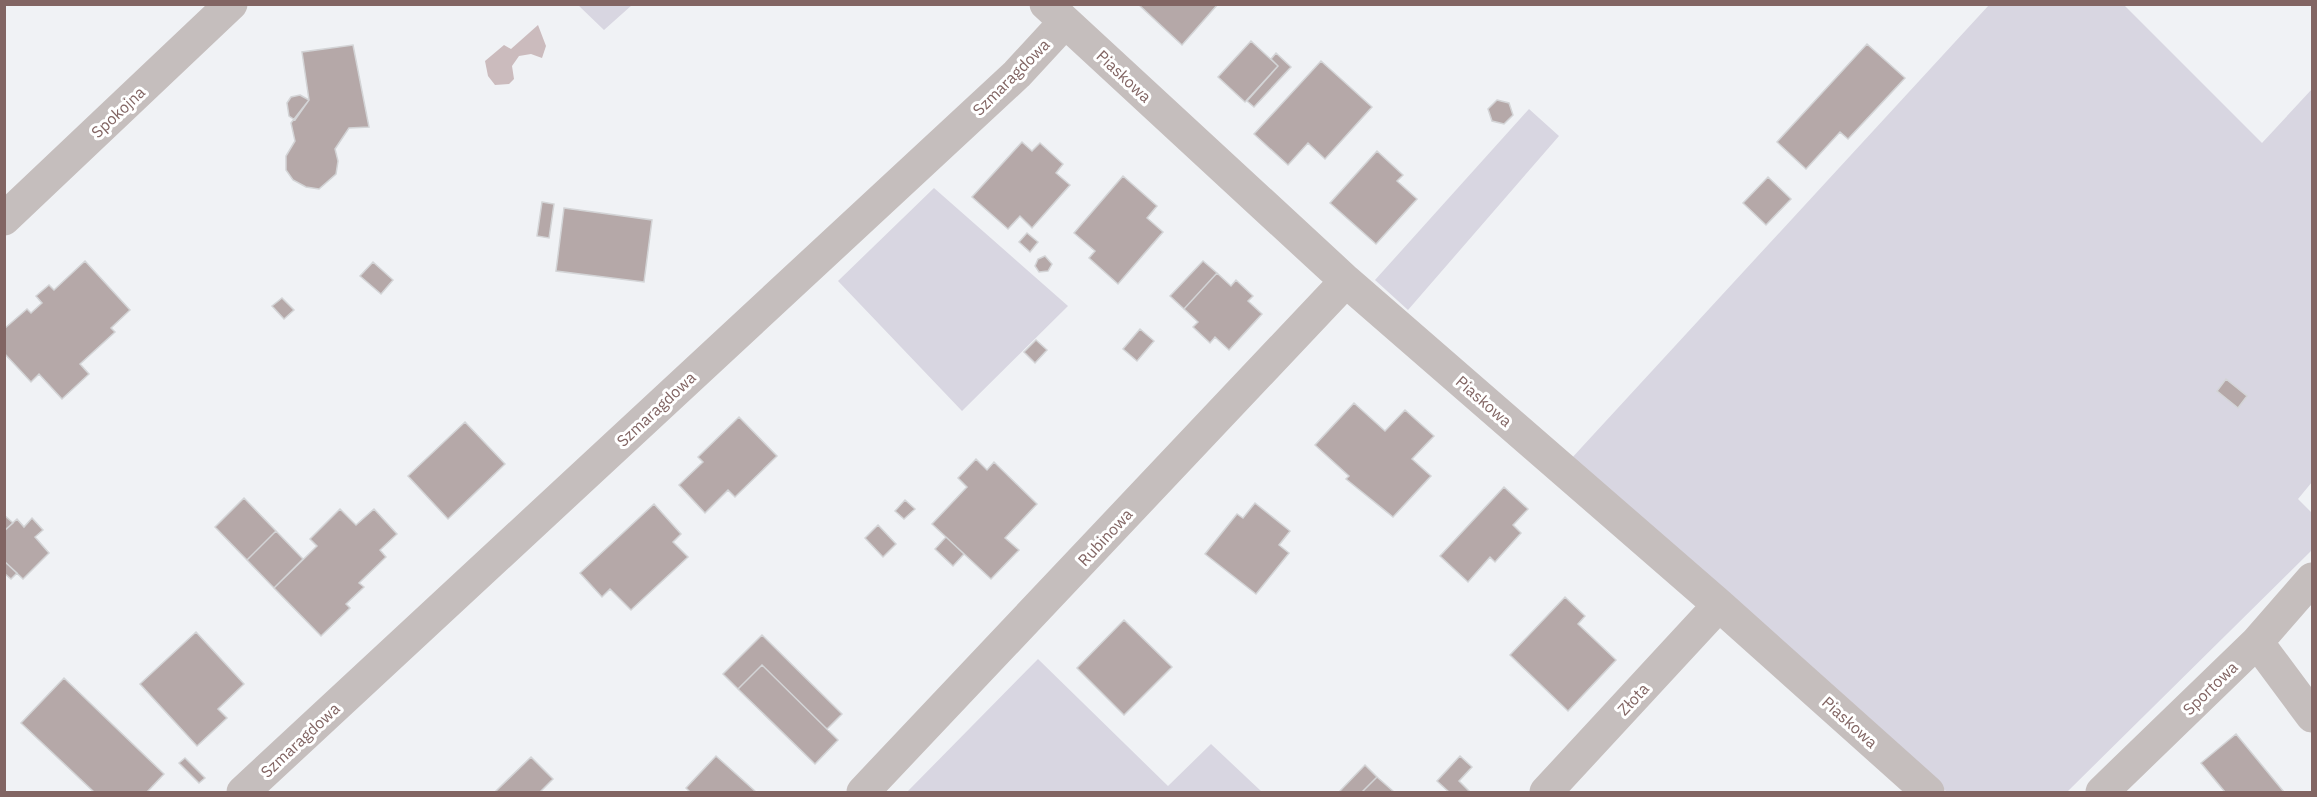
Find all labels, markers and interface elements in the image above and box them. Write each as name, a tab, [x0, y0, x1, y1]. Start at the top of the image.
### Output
street label: Szmaragdowa	[968, 34, 1054, 120]
street label: Piaskowa	[1092, 46, 1156, 107]
street label: Spokojna	[87, 82, 149, 142]
street label: Szmaragdowa	[612, 367, 700, 451]
street label: Piaskowa	[1452, 371, 1516, 431]
street label: Rubinowa	[1073, 504, 1137, 570]
street label: Sportowa	[2178, 657, 2242, 719]
street label: Złota	[1613, 678, 1653, 719]
street label: Piaskowa	[1818, 692, 1882, 752]
street label: Szmaragdowa	[256, 698, 344, 782]

